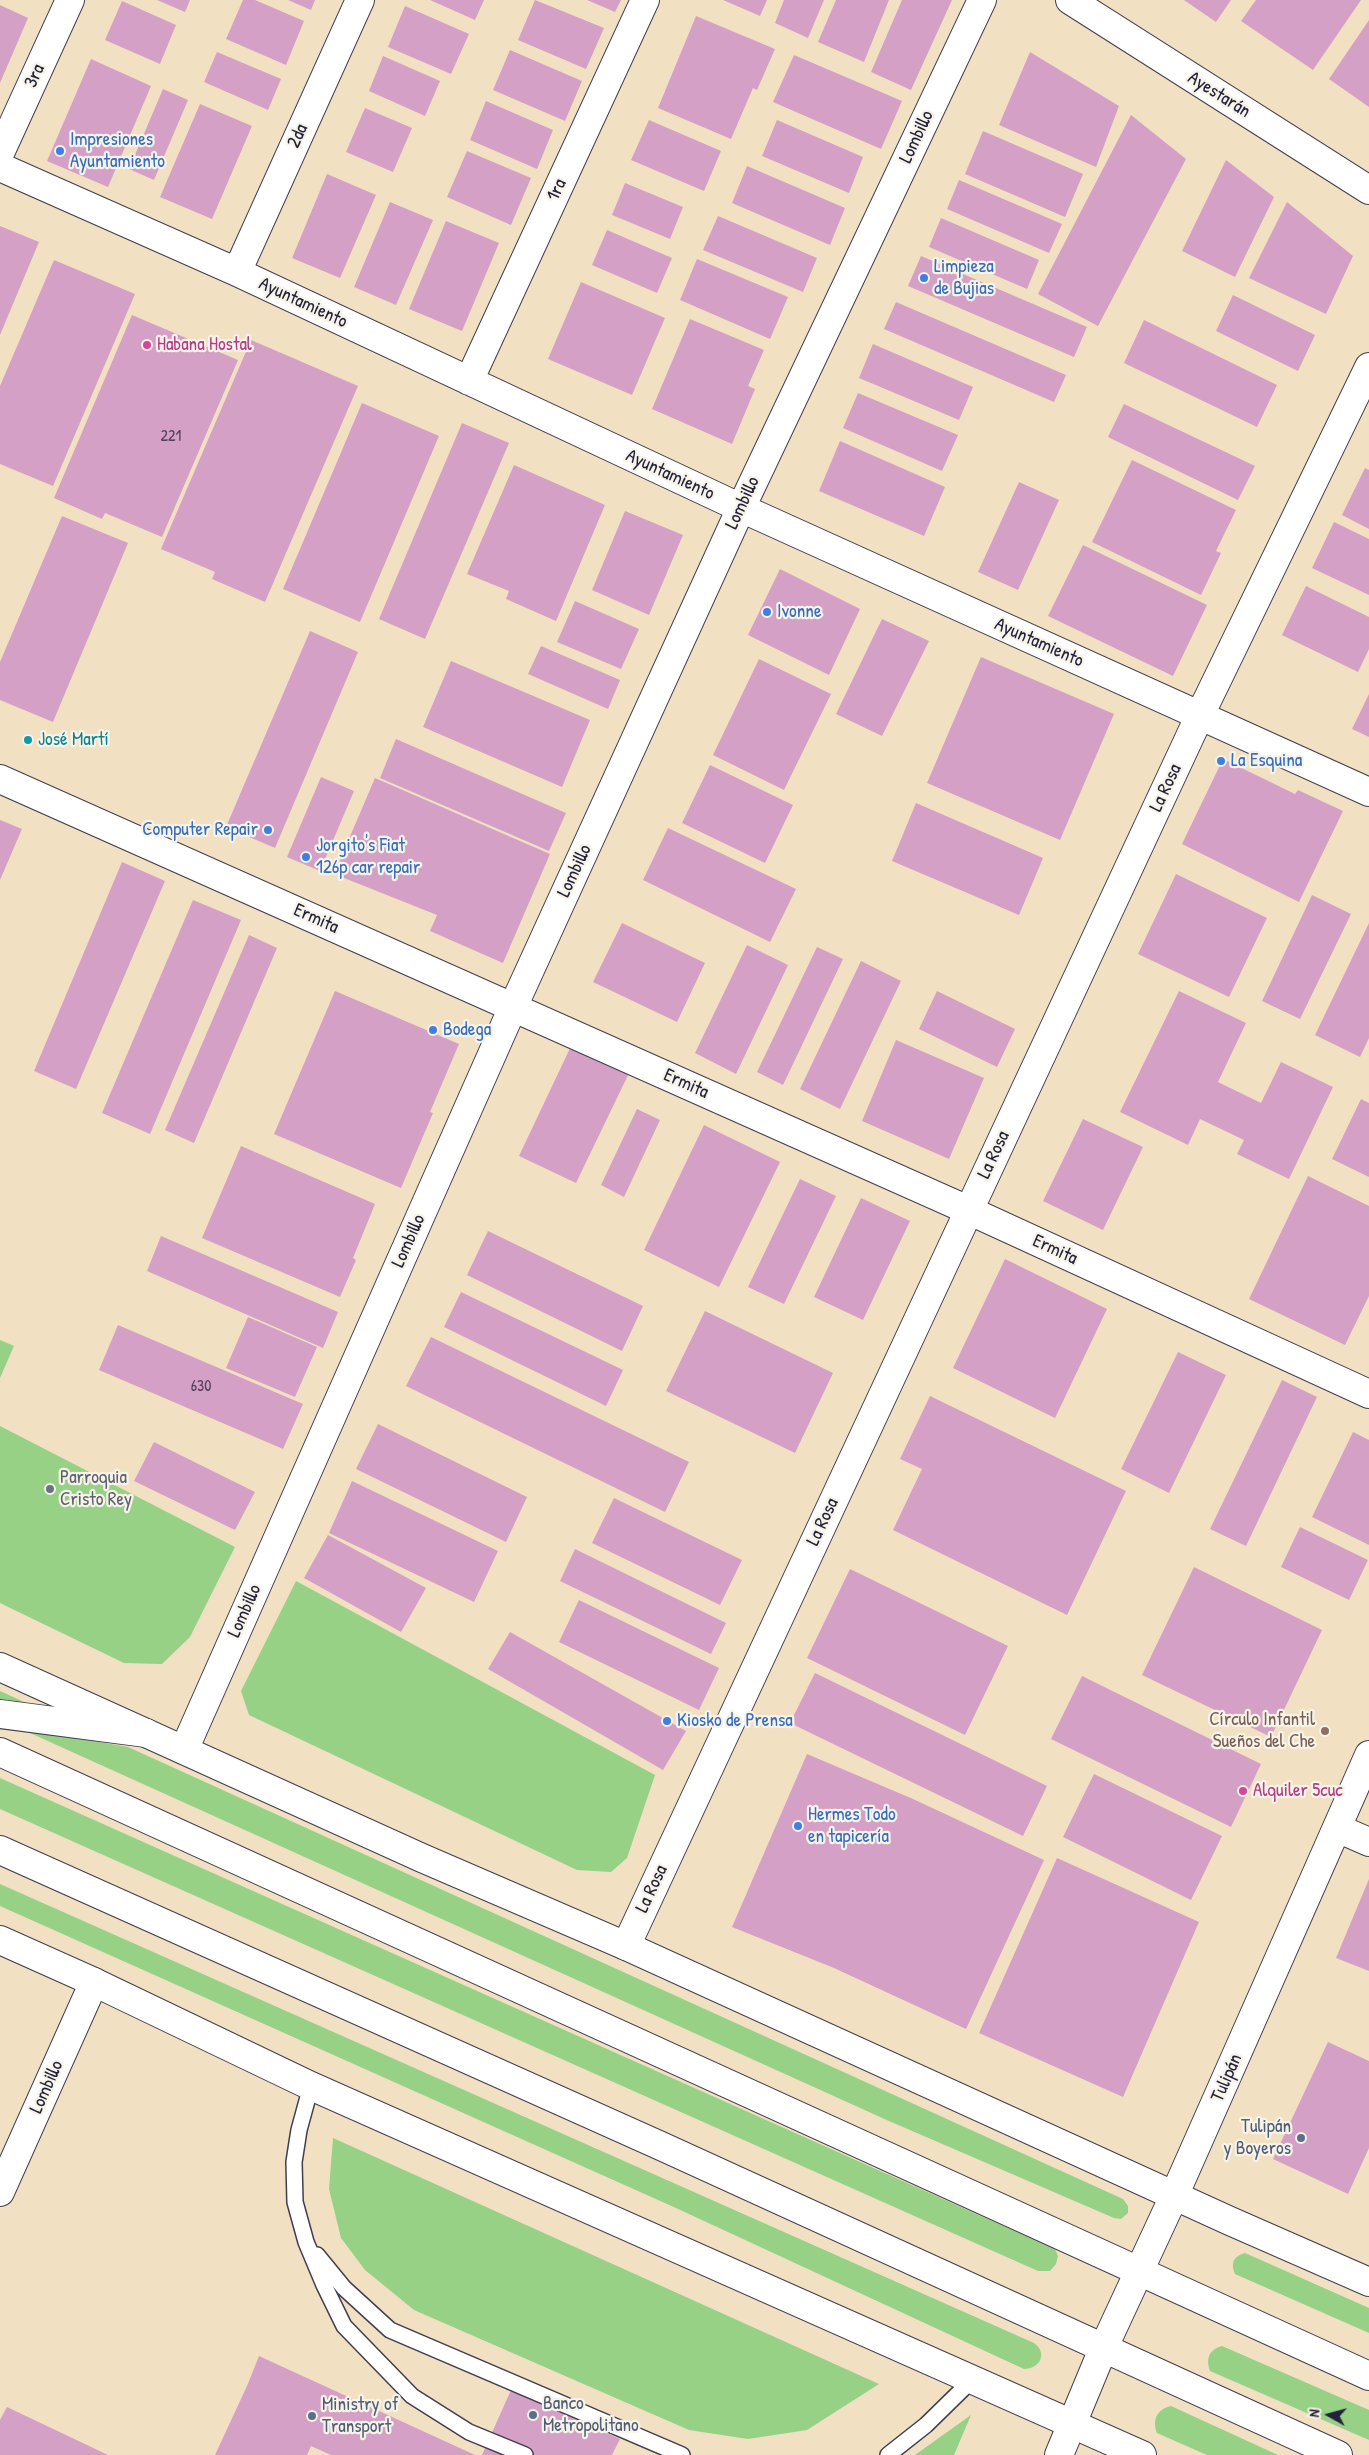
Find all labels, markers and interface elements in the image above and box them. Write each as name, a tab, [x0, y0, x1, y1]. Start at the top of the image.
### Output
street label: 3ra	[20, 61, 50, 91]
street label: Ayestarán	[1183, 67, 1255, 123]
street label: Lombillo	[895, 107, 939, 167]
street label: 2da	[283, 121, 313, 151]
place label: Impresiones Ayuntamiento	[70, 129, 165, 173]
marker: Impresiones Ayuntamiento	[54, 145, 66, 157]
street label: 1ra	[542, 175, 572, 205]
place label: Limpieza de Bujias	[934, 256, 994, 300]
marker: Limpieza de Bujias	[918, 272, 930, 284]
street label: Ayuntamiento	[255, 273, 351, 333]
place label: Habana Hostal	[157, 334, 252, 356]
marker: Habana Hostal	[141, 339, 153, 351]
house number: 221	[161, 427, 181, 447]
street label: Ayuntamiento	[622, 445, 718, 505]
street label: Lombillo	[721, 473, 765, 533]
place label: Ivonne	[777, 601, 821, 623]
marker: Ivonne	[761, 606, 773, 618]
street label: Ayuntamiento	[991, 613, 1087, 673]
place label: José Martí	[38, 729, 109, 751]
marker: José Martí	[22, 734, 34, 746]
place label: La Esquina	[1231, 750, 1302, 772]
marker: La Esquina	[1215, 755, 1227, 767]
street label: La Rosa	[1145, 761, 1187, 815]
place label: Computer Repair	[142, 819, 258, 841]
marker: Computer Repair	[262, 824, 274, 836]
place label: Jorgito's Fiat 126p car repair	[316, 835, 420, 879]
street label: Lombillo	[553, 841, 597, 901]
marker: Jorgito's Fiat 126p car repair	[300, 851, 312, 863]
street label: Ermita	[290, 899, 342, 939]
place label: Bodega	[443, 1019, 491, 1041]
marker: Bodega	[427, 1024, 439, 1036]
street label: Ermita	[660, 1064, 712, 1104]
street label: La Rosa	[973, 1128, 1015, 1182]
street label: Lombillo	[387, 1211, 431, 1271]
street label: Ermita	[1029, 1230, 1081, 1270]
house number: 630	[191, 1377, 211, 1397]
place label: Parroquia Cristo Rey	[60, 1467, 132, 1511]
marker: Parroquia Cristo Rey	[44, 1483, 56, 1495]
street label: La Rosa	[802, 1495, 844, 1549]
street label: Lombillo	[223, 1581, 267, 1641]
place label: Círculo Infantil Sueños del Che	[1209, 1709, 1315, 1753]
place label: Kiosko de Prensa	[677, 1710, 793, 1732]
marker: Kiosko de Prensa	[661, 1715, 673, 1727]
marker: Círculo Infantil Sueños del Che	[1319, 1725, 1331, 1737]
place label: Alquiler 5cuc	[1253, 1780, 1343, 1802]
marker: Alquiler 5cuc	[1237, 1785, 1249, 1797]
place label: Hermes Todo en tapicería	[808, 1804, 896, 1848]
marker: Hermes Todo en tapicería	[792, 1820, 804, 1832]
street label: La Rosa	[631, 1862, 673, 1916]
street label: Tulipán	[1206, 2051, 1248, 2105]
street label: Lombillo	[25, 2057, 69, 2117]
place label: Tulipán y Boyeros	[1223, 2116, 1291, 2160]
marker: Tulipán y Boyeros	[1295, 2132, 1307, 2144]
north arrow	[1304, 2390, 1354, 2440]
place label: Banco Metropolitano	[543, 2393, 639, 2437]
place label: Ministry of Transport	[322, 2394, 398, 2438]
text: N	[1304, 2408, 1323, 2418]
marker: Banco Metropolitano	[527, 2409, 539, 2421]
marker: Ministry of Transport	[306, 2410, 318, 2422]

